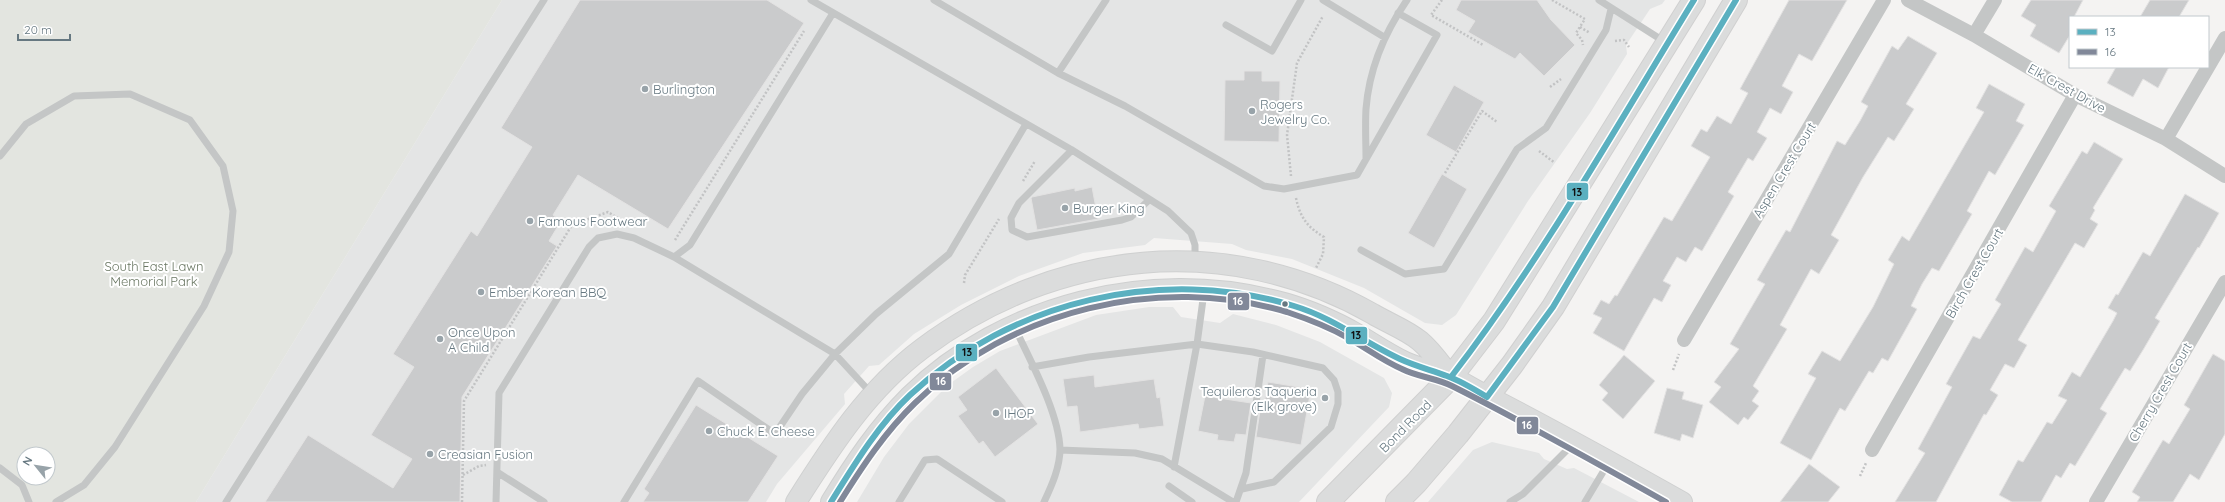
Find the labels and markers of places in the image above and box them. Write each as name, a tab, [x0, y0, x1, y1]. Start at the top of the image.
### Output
place label: Burlington	[653, 81, 715, 97]
marker: Burlington	[640, 84, 650, 94]
place label: Rogers Jewelry Co.	[1260, 96, 1330, 127]
marker: Rogers Jewelry Co.	[1247, 106, 1257, 116]
place label: Burger King	[1073, 200, 1145, 216]
marker: Burger King	[1060, 203, 1070, 213]
place label: Famous Footwear	[538, 213, 648, 229]
marker: Famous Footwear	[525, 216, 535, 226]
place label: Ember Korean BBQ	[489, 284, 607, 300]
marker: Ember Korean BBQ	[476, 287, 486, 297]
unlabelled marker	[1280, 299, 1290, 309]
place label: Once Upon A Child	[448, 324, 516, 355]
marker: Once Upon A Child	[435, 334, 445, 344]
place label: Tequileros Taqueria (Elk grove)	[1200, 383, 1317, 414]
marker: Tequileros Taqueria (Elk grove)	[1320, 393, 1330, 403]
place label: IHOP	[1004, 405, 1035, 421]
marker: IHOP	[991, 408, 1001, 418]
place label: Chuck E. Cheese	[717, 423, 815, 439]
marker: Chuck E. Cheese	[704, 426, 714, 436]
place label: Creasian Fusion	[438, 446, 533, 462]
marker: Creasian Fusion	[425, 449, 435, 459]

